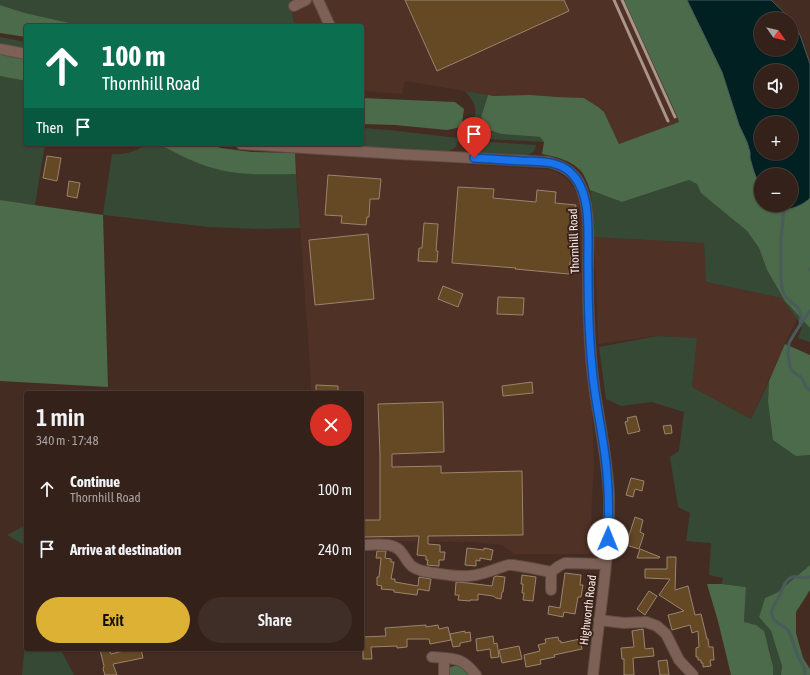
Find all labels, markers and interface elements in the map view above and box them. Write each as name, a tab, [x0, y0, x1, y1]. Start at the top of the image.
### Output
north arrow	[754, 12, 798, 56]
map controls	[754, 12, 798, 212]
icon: ahead	[36, 40, 88, 92]
text: 100 m	[102, 40, 165, 72]
button: sound	[754, 64, 798, 108]
text: Thornhill Road	[102, 73, 200, 94]
icon: arrive	[72, 116, 94, 138]
button: +	[754, 116, 798, 160]
pin	[457, 117, 491, 158]
text: Then	[36, 119, 64, 136]
icon: arrive	[463, 123, 485, 145]
button: −	[754, 168, 798, 212]
street label: Thornhill Road	[566, 208, 582, 274]
text: 1 min	[36, 404, 85, 431]
button: close	[310, 404, 352, 446]
text: 340 m · 17:48	[36, 433, 99, 448]
text: Continue	[70, 473, 120, 490]
icon: ahead	[36, 478, 58, 500]
text: 100 m	[318, 481, 352, 498]
text: Thornhill Road	[70, 490, 141, 505]
position arrow	[587, 518, 629, 560]
icon: arrive	[36, 538, 58, 560]
text: Arrive at destination	[70, 541, 181, 558]
text: 240 m	[318, 541, 352, 558]
street label: Highworth Road	[577, 574, 599, 646]
button: Exit	[36, 597, 190, 643]
button: Share	[198, 597, 352, 643]

